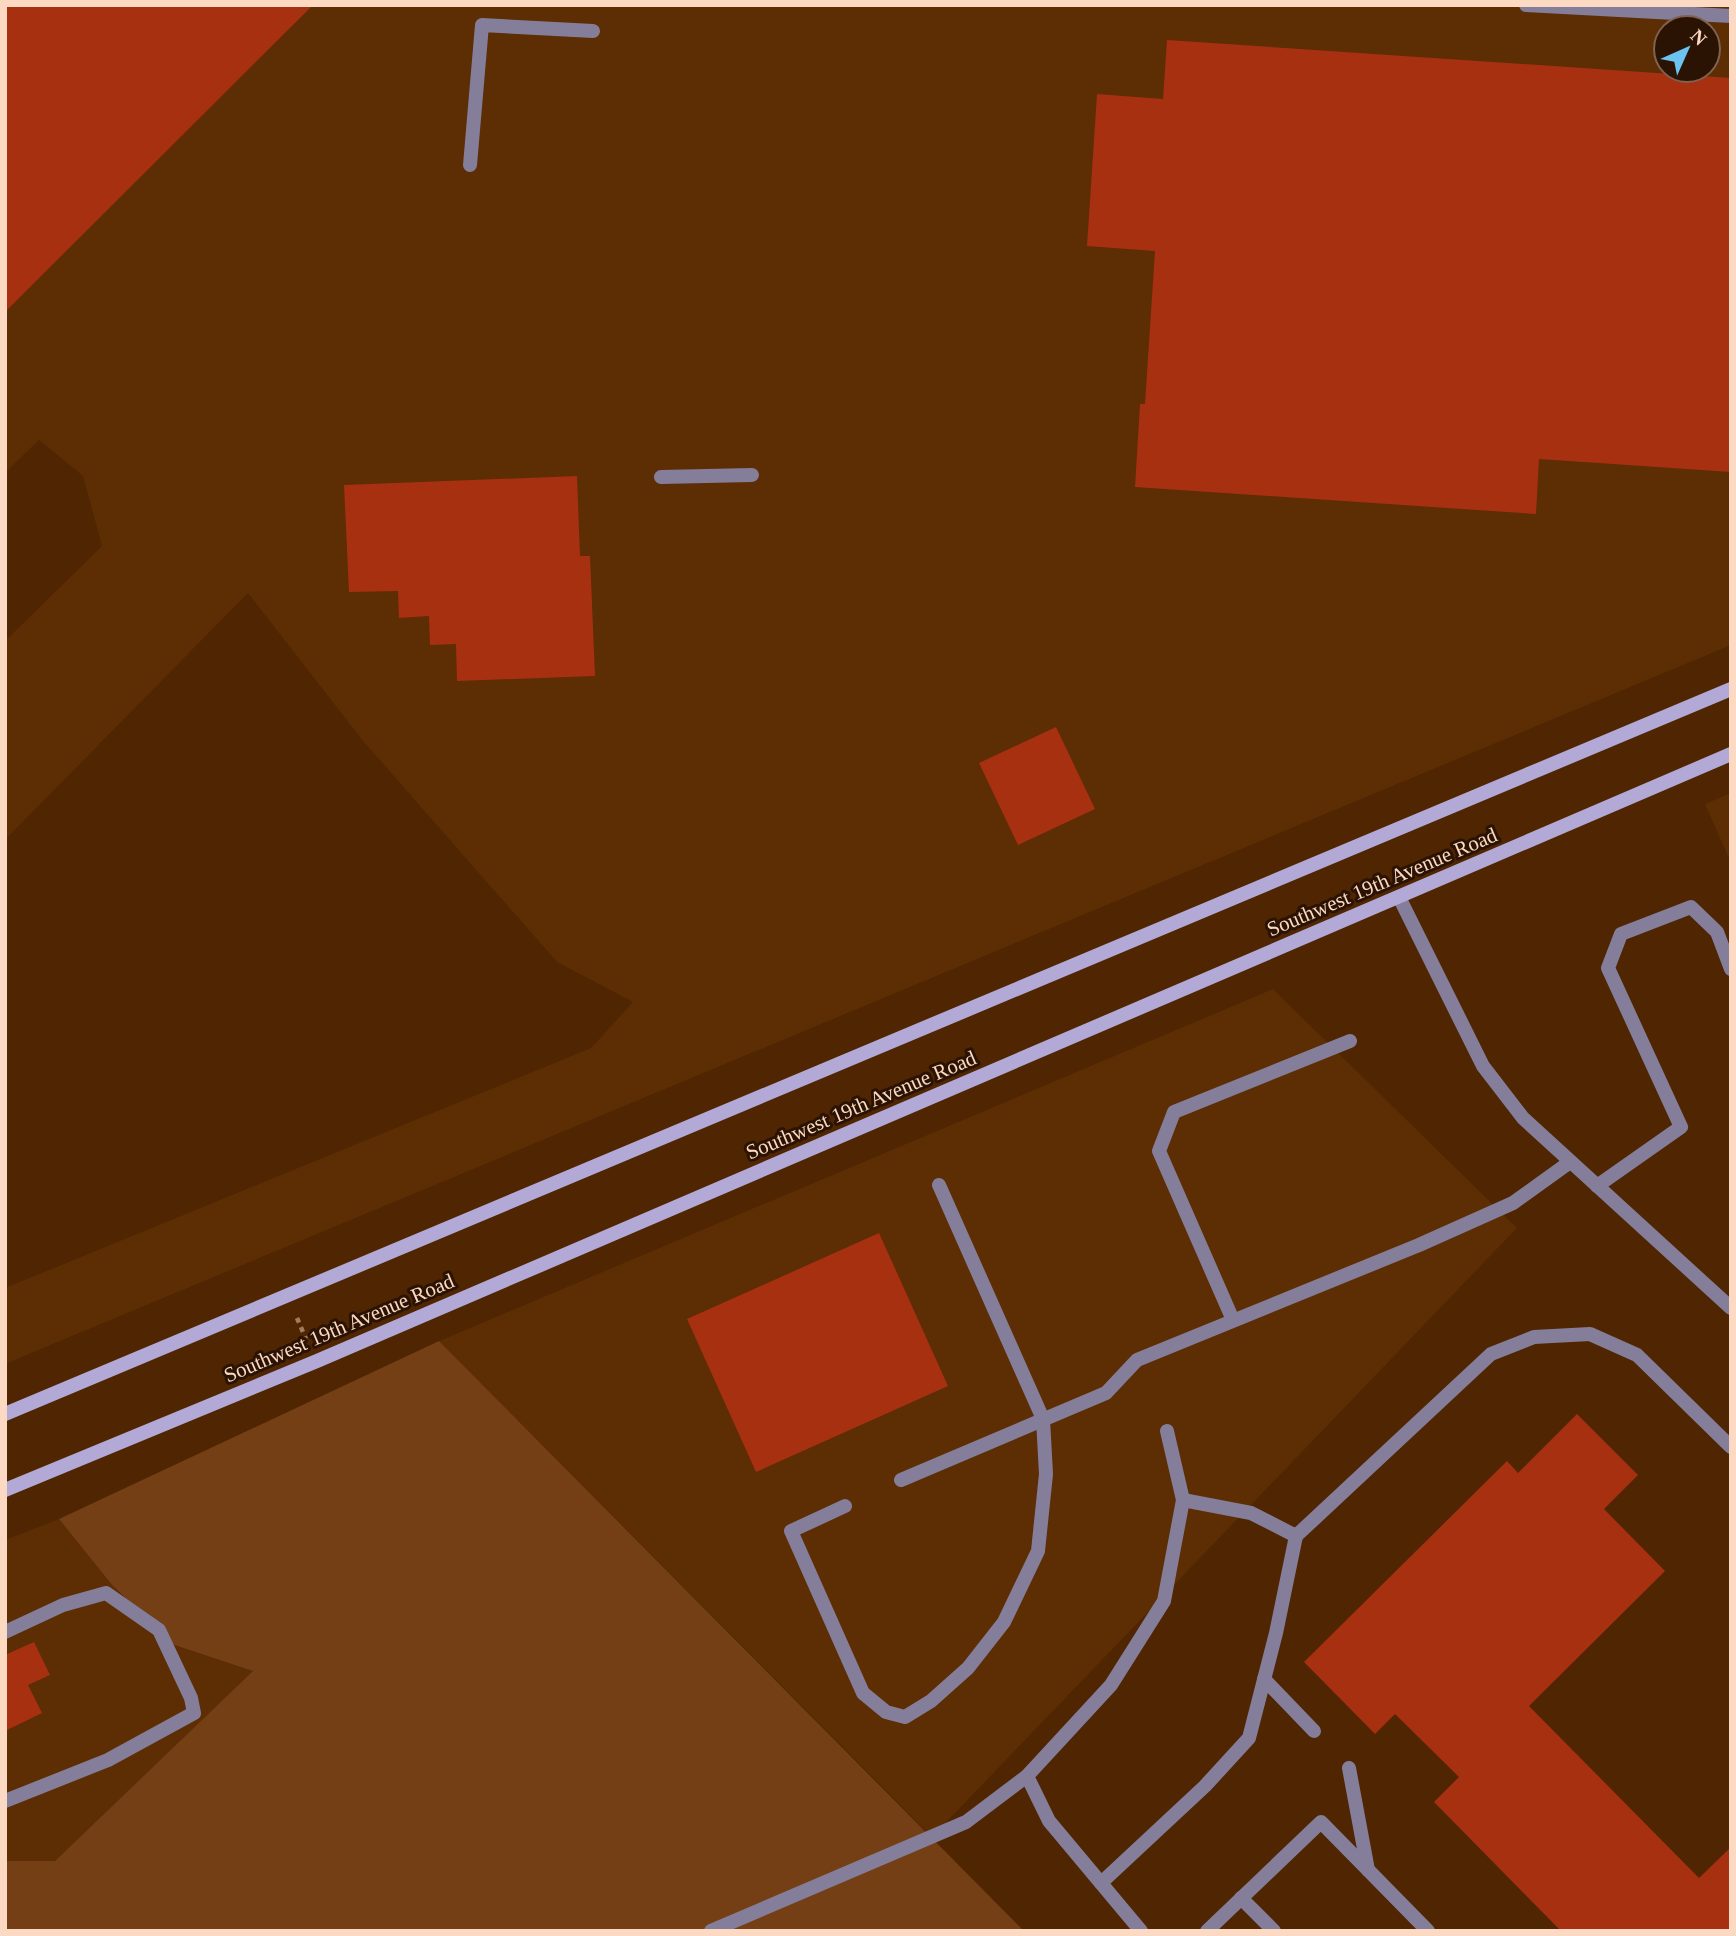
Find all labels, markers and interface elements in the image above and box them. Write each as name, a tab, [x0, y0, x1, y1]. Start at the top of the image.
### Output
north arrow	[1652, 14, 1722, 84]
text: N	[1686, 25, 1711, 50]
street label: Southwest 19th Avenue Road	[1263, 822, 1501, 941]
street label: Southwest 19th Avenue Road	[742, 1045, 980, 1164]
street label: Southwest 19th Avenue Road	[220, 1268, 458, 1387]

